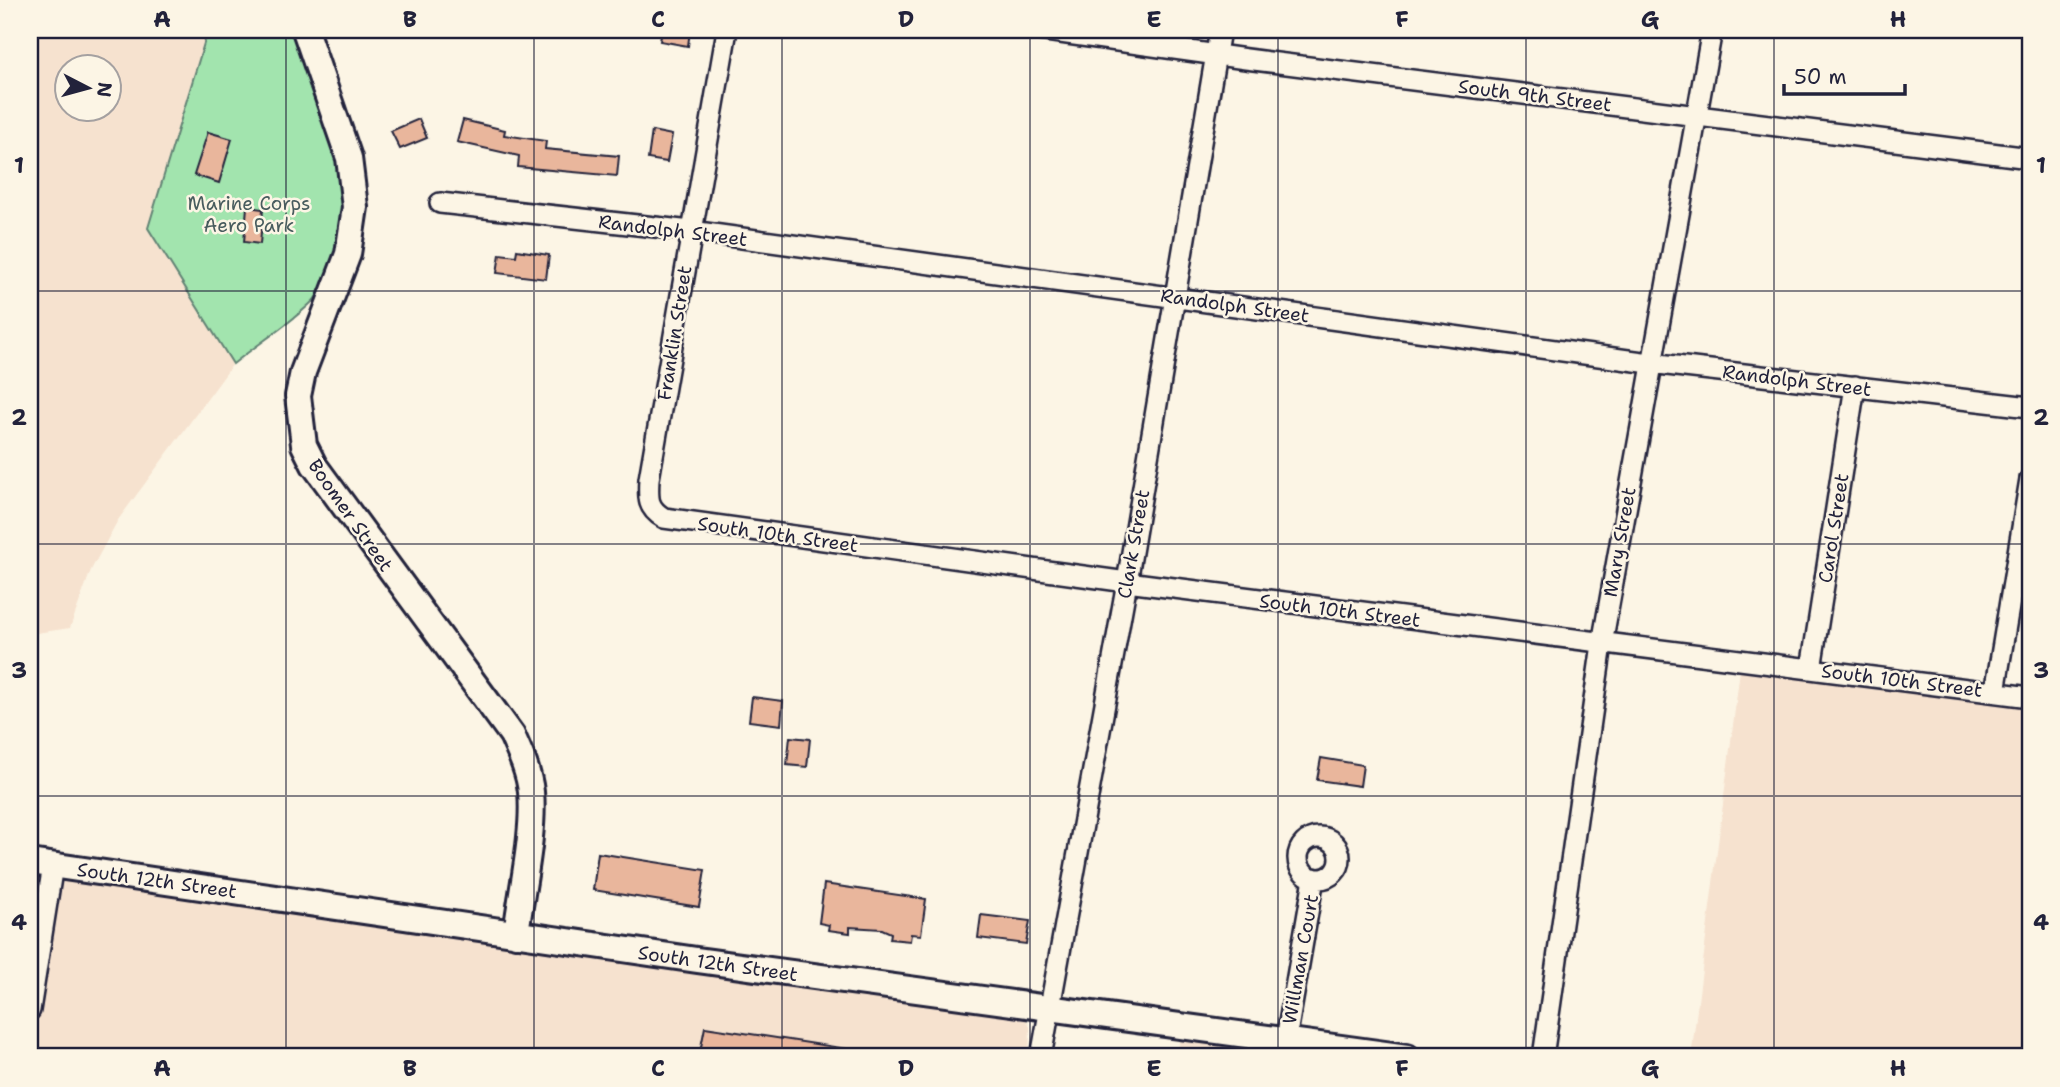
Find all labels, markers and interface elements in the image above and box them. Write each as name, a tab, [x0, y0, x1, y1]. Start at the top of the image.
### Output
text: A	[153, 4, 171, 34]
text: B	[403, 4, 417, 34]
text: C	[651, 4, 665, 34]
text: D	[898, 4, 914, 34]
text: E	[1146, 4, 1162, 34]
text: F	[1395, 4, 1409, 34]
text: G	[1641, 4, 1660, 34]
text: H	[1890, 4, 1906, 34]
north arrow	[52, 52, 122, 122]
scale bar	[1784, 52, 1904, 96]
text: 50 m	[1794, 63, 1847, 91]
street label: South 9th Street	[1457, 74, 1613, 117]
text: N	[91, 81, 118, 99]
text: 1	[14, 150, 24, 180]
text: 1	[2036, 150, 2046, 180]
park label: Marine Corps Aero Park	[188, 191, 310, 238]
street label: Randolph Street	[597, 209, 749, 252]
street label: Franklin Street	[651, 264, 697, 402]
street label: Randolph Street	[1159, 283, 1311, 328]
street label: Randolph Street	[1721, 359, 1873, 402]
text: 2	[11, 402, 27, 432]
text: 2	[2033, 402, 2049, 432]
street label: Boomer Street	[302, 454, 399, 577]
street label: Carol Street	[1813, 472, 1854, 585]
street label: Mary Street	[1598, 485, 1641, 599]
street label: Clark Street	[1112, 488, 1155, 601]
street label: South 10th Street	[696, 511, 860, 558]
street label: South 10th Street	[1258, 588, 1422, 633]
text: 3	[11, 655, 27, 685]
text: 3	[2033, 655, 2049, 685]
street label: South 10th Street	[1820, 658, 1984, 703]
street label: South 12th Street	[75, 857, 238, 904]
street label: Willman Court	[1277, 892, 1324, 1026]
text: 4	[11, 907, 27, 937]
text: 4	[2033, 907, 2049, 937]
street label: South 12th Street	[636, 940, 799, 987]
text: A	[153, 1053, 171, 1083]
text: B	[403, 1053, 417, 1083]
text: C	[651, 1053, 665, 1083]
text: D	[898, 1053, 914, 1083]
text: E	[1146, 1053, 1162, 1083]
text: F	[1395, 1053, 1409, 1083]
text: G	[1641, 1053, 1660, 1083]
text: H	[1890, 1053, 1906, 1083]

